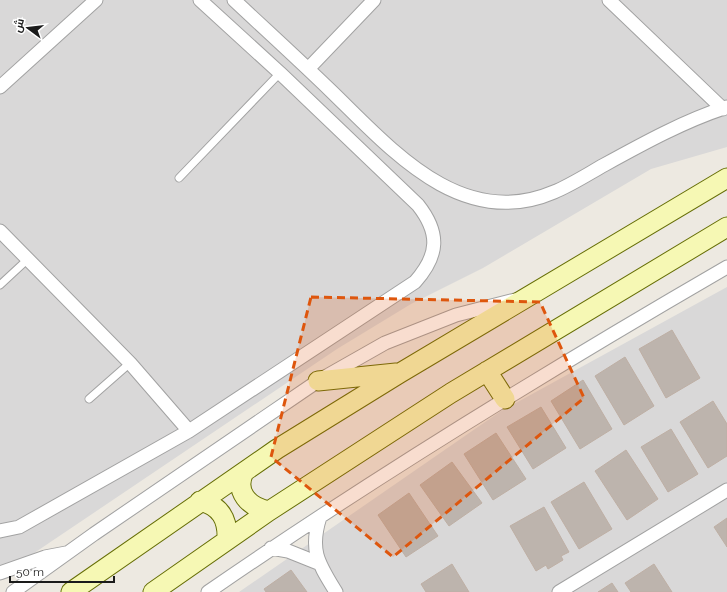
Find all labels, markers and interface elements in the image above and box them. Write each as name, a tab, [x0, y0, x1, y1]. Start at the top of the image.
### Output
north arrow	[8, 8, 48, 48]
text: ش	[11, 17, 27, 34]
scale bar	[10, 558, 114, 584]
text: 50 m	[16, 565, 44, 579]

